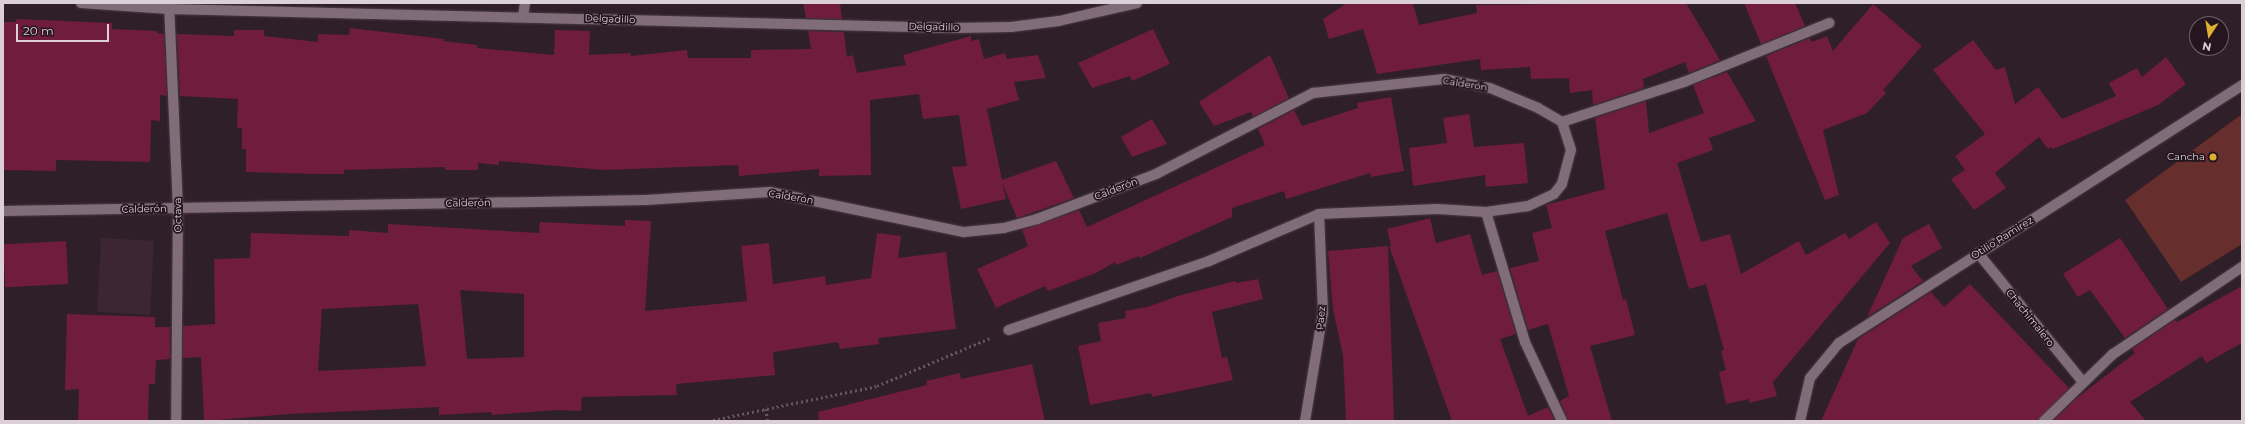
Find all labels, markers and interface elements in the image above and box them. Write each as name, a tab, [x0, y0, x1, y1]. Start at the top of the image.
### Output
street label: Delgadillo	[584, 12, 636, 26]
scale bar	[18, 16, 111, 42]
north arrow	[2189, 16, 2229, 56]
street label: Delgadillo	[908, 21, 960, 33]
text: 20 m	[23, 23, 54, 38]
text: N	[2201, 39, 2213, 55]
street label: Calderón	[1442, 75, 1488, 93]
place label: Cancha	[2167, 151, 2205, 163]
marker: Cancha	[2208, 152, 2218, 162]
street label: Calderón	[1093, 175, 1139, 203]
street label: Calderón	[768, 188, 814, 206]
street label: Octava	[172, 197, 184, 233]
street label: Calderón	[445, 197, 491, 209]
street label: Calderón	[121, 203, 167, 215]
street label: Otilio Ramirez	[1969, 214, 2035, 262]
street label: Chachimalero	[2003, 287, 2057, 349]
street label: Paez	[1314, 306, 1328, 330]

